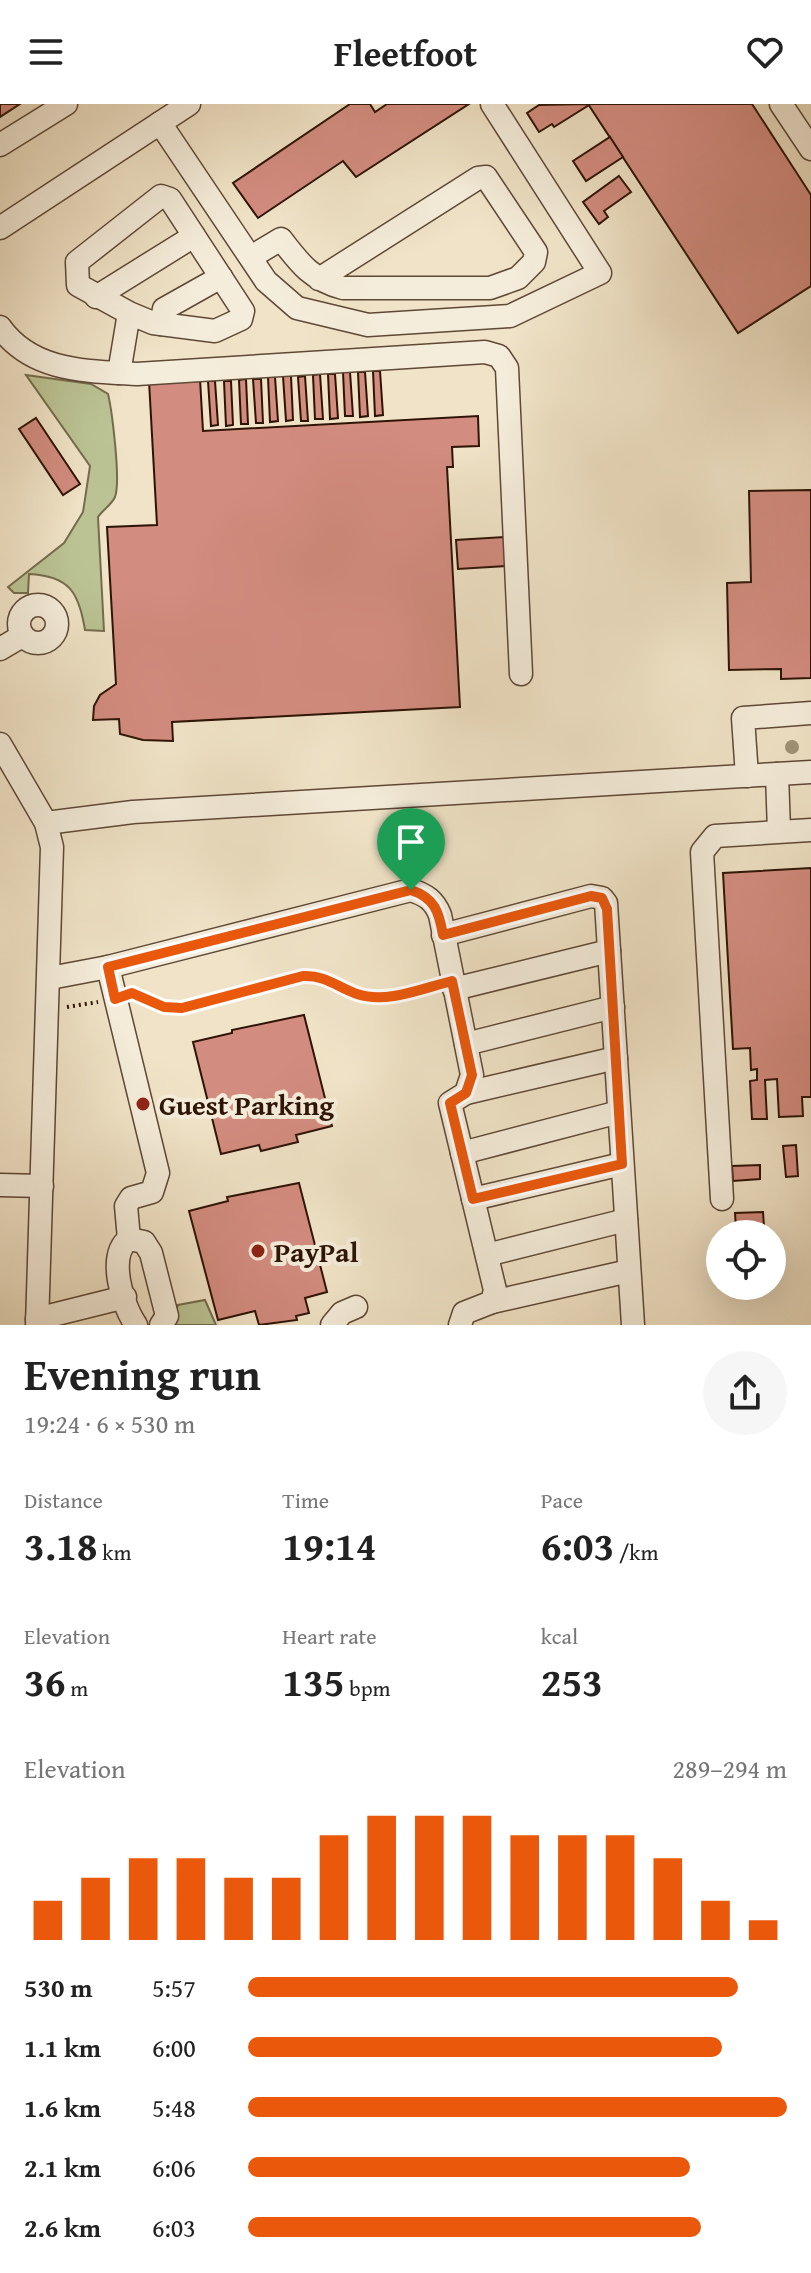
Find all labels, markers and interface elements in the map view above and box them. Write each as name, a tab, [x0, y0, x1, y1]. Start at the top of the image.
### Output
text: Fleetfoot	[334, 26, 477, 79]
icon: menu	[24, 30, 68, 74]
icon: heart	[743, 30, 787, 74]
pin	[377, 808, 445, 890]
icon: arrive	[389, 820, 433, 864]
place label: Guest Parking	[159, 1084, 334, 1125]
marker: Guest Parking	[134, 1095, 152, 1113]
map controls	[706, 1220, 786, 1300]
button: locate	[706, 1220, 786, 1300]
place label: PayPal	[274, 1231, 359, 1272]
marker: PayPal	[249, 1242, 267, 1260]
text: Evening run	[24, 1342, 261, 1406]
button: share	[703, 1351, 787, 1435]
text: 19:24 · 6 × 530 m	[24, 1404, 195, 1443]
text: Distance	[24, 1484, 103, 1516]
text: Time	[282, 1484, 329, 1516]
text: Pace	[541, 1484, 583, 1516]
text: 3.18	[24, 1516, 97, 1575]
text: 19:14	[282, 1516, 377, 1575]
text: 6:03	[541, 1516, 614, 1575]
text: km	[97, 1536, 131, 1568]
text: /km	[614, 1536, 659, 1568]
text: Elevation	[24, 1620, 110, 1652]
text: Heart rate	[282, 1620, 377, 1652]
text: kcal	[541, 1620, 578, 1652]
text: 36	[24, 1652, 65, 1711]
text: 135	[282, 1652, 345, 1711]
text: 253	[541, 1652, 603, 1711]
text: m	[65, 1672, 88, 1704]
text: bpm	[345, 1672, 391, 1704]
text: Elevation	[24, 1749, 126, 1788]
text: 289–294 m	[673, 1749, 787, 1788]
text: 530 m	[24, 1968, 92, 2007]
text: 5:57	[152, 1968, 196, 2007]
text: 1.1 km	[24, 2028, 101, 2067]
text: 6:00	[152, 2028, 196, 2067]
text: 1.6 km	[24, 2088, 101, 2127]
text: 5:48	[152, 2088, 196, 2127]
text: 2.1 km	[24, 2148, 101, 2187]
text: 6:06	[152, 2148, 196, 2187]
text: 2.6 km	[24, 2208, 101, 2247]
text: 6:03	[152, 2208, 196, 2247]

